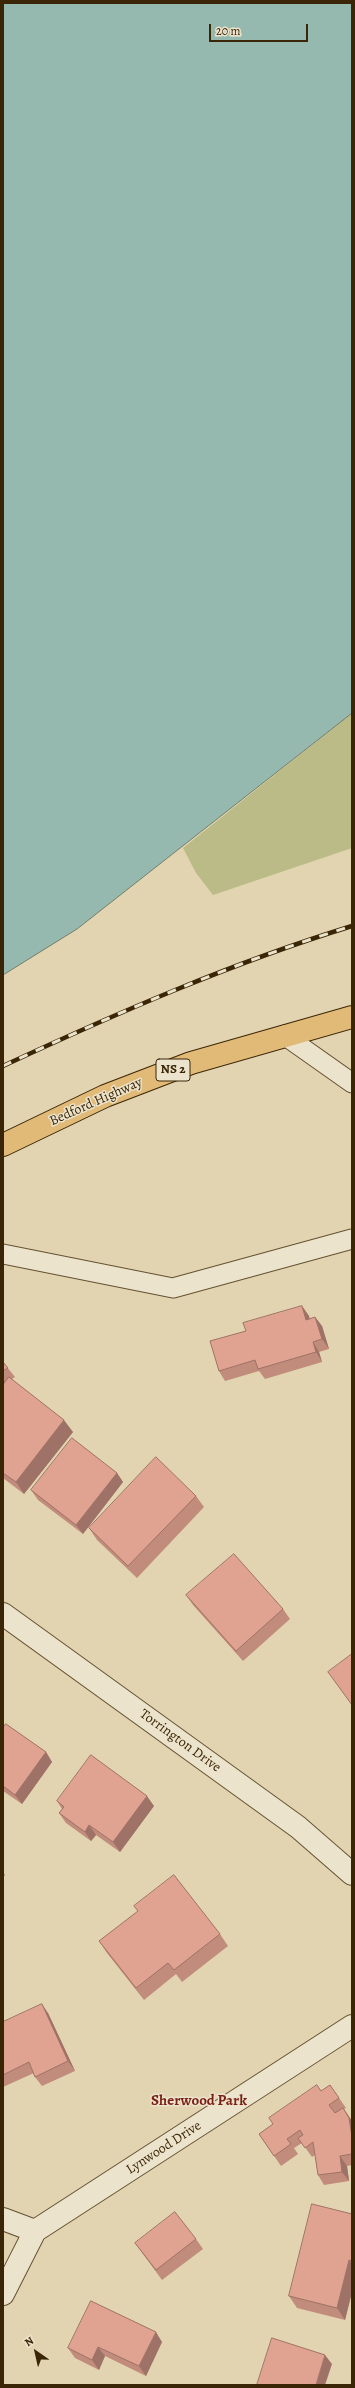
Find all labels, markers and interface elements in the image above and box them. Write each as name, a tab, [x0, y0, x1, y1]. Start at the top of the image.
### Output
scale bar	[211, 16, 310, 42]
text: 20 m	[216, 23, 240, 39]
road number: NS 2	[156, 1059, 190, 1081]
street label: Bedford Highway	[47, 1074, 145, 1130]
street label: Torrington Drive	[136, 1706, 224, 1776]
district label: Sherwood Park	[151, 2092, 247, 2110]
street label: Lynwood Drive	[123, 2118, 205, 2178]
north arrow	[16, 2332, 56, 2372]
text: N	[21, 2333, 37, 2350]

